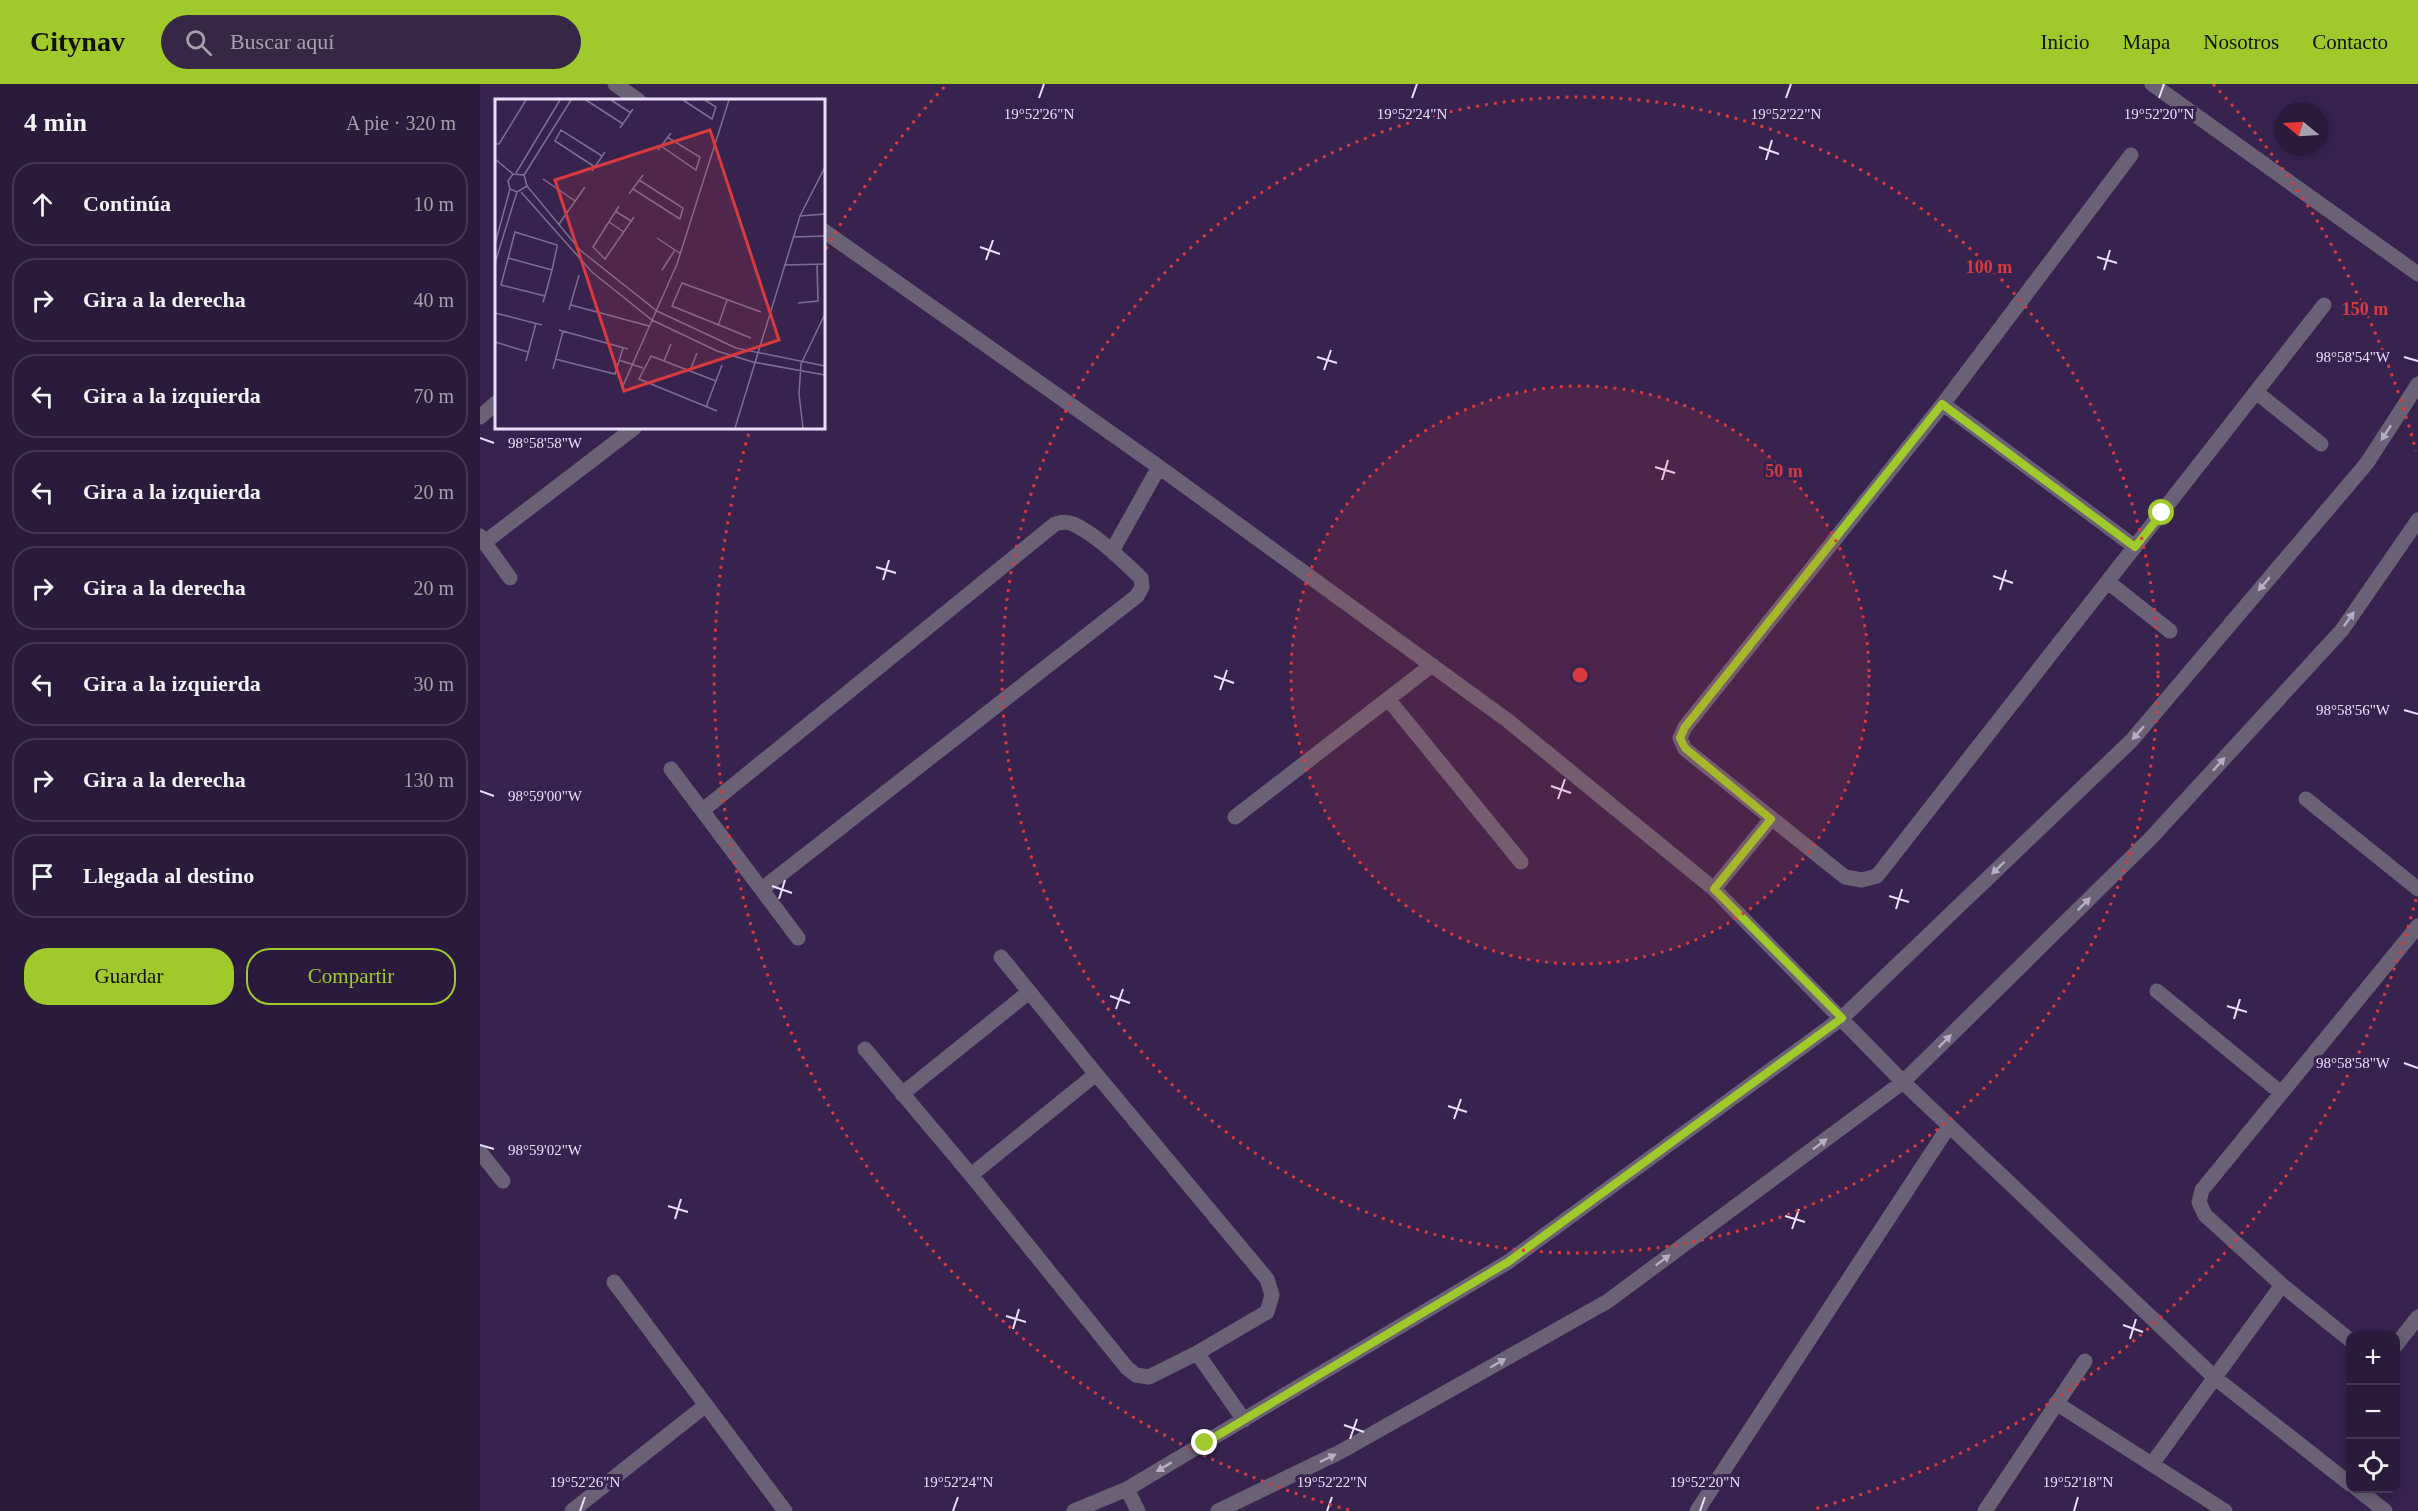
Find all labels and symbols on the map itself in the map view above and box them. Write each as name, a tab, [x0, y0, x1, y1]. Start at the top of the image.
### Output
inset map	[495, 99, 825, 429]
north arrow	[2274, 102, 2328, 156]
text: 19°52'26"N	[1004, 106, 1074, 122]
text: 19°52'24"N	[1377, 106, 1447, 122]
text: 19°52'22"N	[1751, 106, 1821, 122]
text: 19°52'20"N	[2124, 106, 2194, 122]
text: 100 m	[1966, 257, 2012, 277]
text: 150 m	[2342, 299, 2388, 319]
text: 98°58'54"W	[2316, 349, 2391, 365]
one-way arrow	[2381, 425, 2392, 441]
text: 98°58'58"W	[508, 435, 583, 451]
text: 50 m	[1765, 461, 1803, 481]
route start	[2148, 499, 2174, 525]
one-way arrow	[2258, 576, 2271, 591]
one-way arrow	[2343, 611, 2355, 627]
centre of rings	[1570, 665, 1590, 685]
text: 98°58'56"W	[2316, 702, 2391, 718]
one-way arrow	[2132, 725, 2145, 740]
one-way arrow	[2212, 757, 2225, 772]
text: 98°59'00"W	[508, 788, 583, 804]
one-way arrow	[1991, 861, 2005, 875]
one-way arrow	[2076, 898, 2090, 912]
one-way arrow	[1937, 1034, 1952, 1048]
text: 98°58'58"W	[2316, 1055, 2391, 1071]
one-way arrow	[1812, 1138, 1827, 1150]
text: 98°59'02"W	[508, 1142, 583, 1158]
one-way arrow	[1655, 1254, 1670, 1266]
one-way arrow	[1490, 1358, 1507, 1368]
route end	[1191, 1429, 1217, 1455]
one-way arrow	[1319, 1454, 1336, 1463]
one-way arrow	[1156, 1462, 1172, 1473]
text: 19°52'26"N	[550, 1474, 620, 1490]
text: 19°52'24"N	[923, 1474, 993, 1490]
text: 19°52'22"N	[1297, 1474, 1367, 1490]
text: 19°52'20"N	[1670, 1474, 1740, 1490]
text: 19°52'18"N	[2043, 1474, 2113, 1490]

